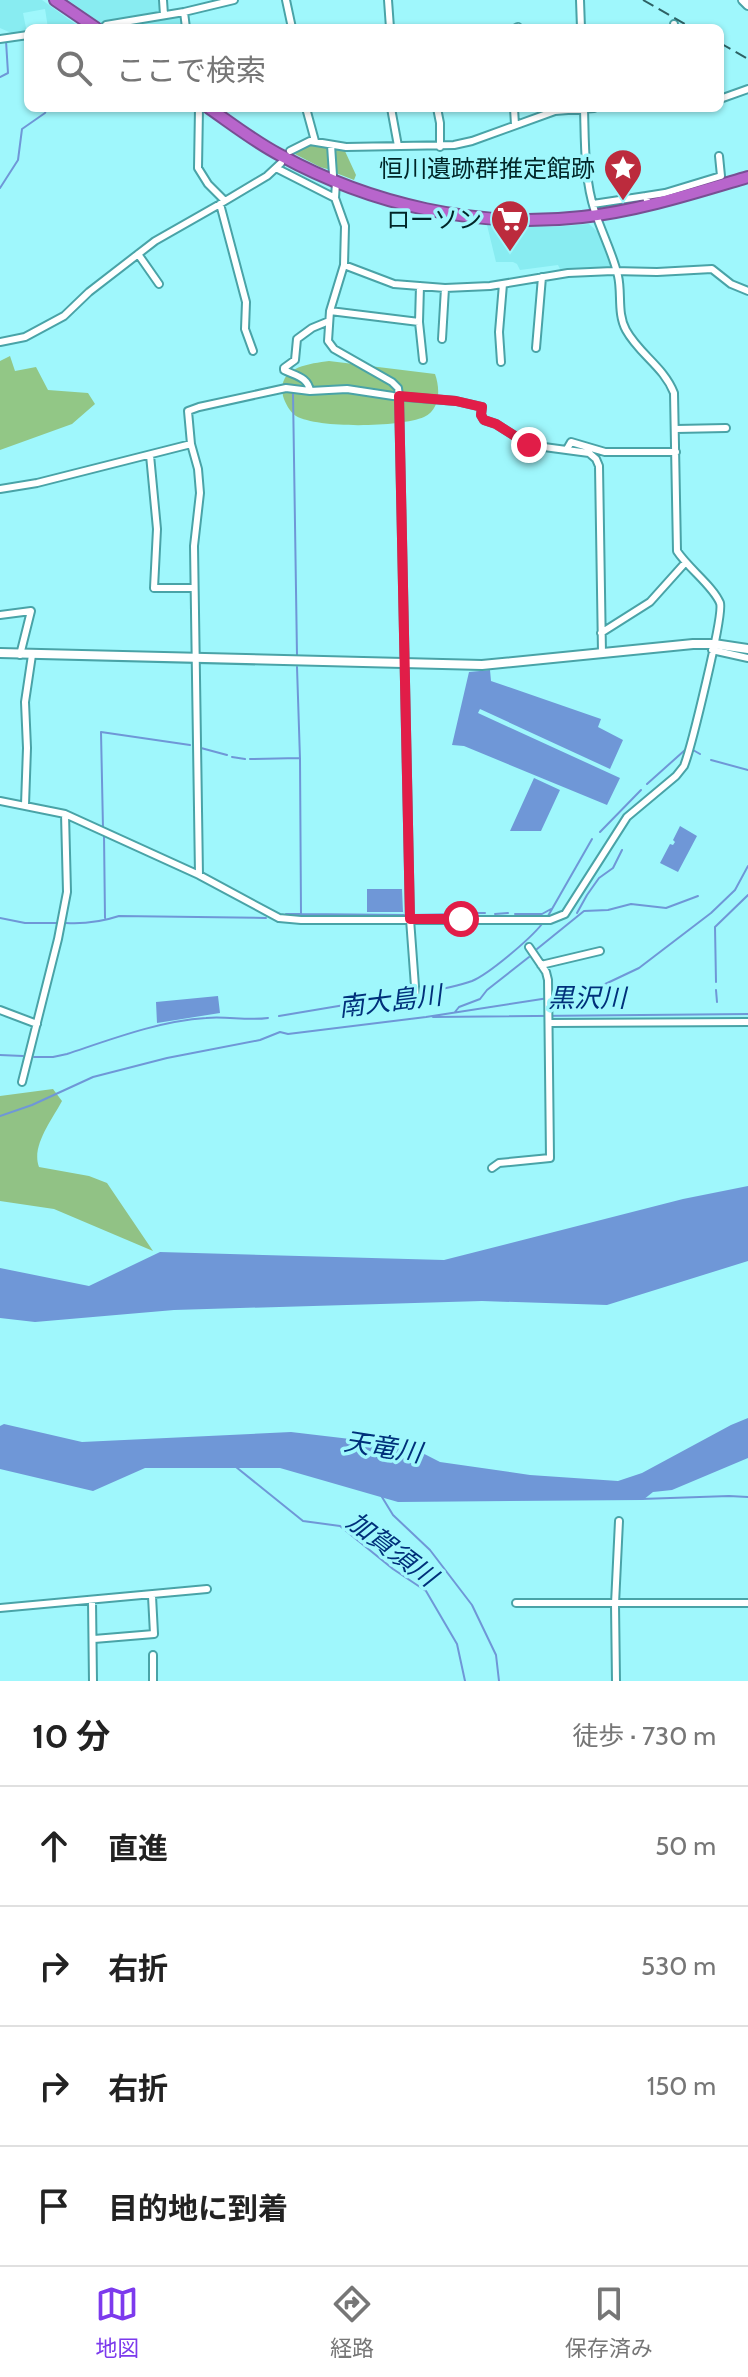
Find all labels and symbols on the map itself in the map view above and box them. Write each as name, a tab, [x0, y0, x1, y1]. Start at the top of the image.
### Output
place icon: 恒川遺跡群推定館跡	[602, 147, 644, 202]
place label: 恒川遺跡群推定館跡	[379, 154, 595, 183]
supermarket icon: ローソン	[489, 198, 531, 253]
place label: ローソン	[386, 205, 482, 234]
route end	[511, 427, 547, 463]
route start	[443, 901, 479, 937]
water label: 南大島川	[336, 978, 447, 1023]
water label: 黒沢川	[548, 982, 629, 1014]
water label: 天竜川	[342, 1425, 427, 1469]
water label: 加賀須川	[341, 1505, 446, 1595]

